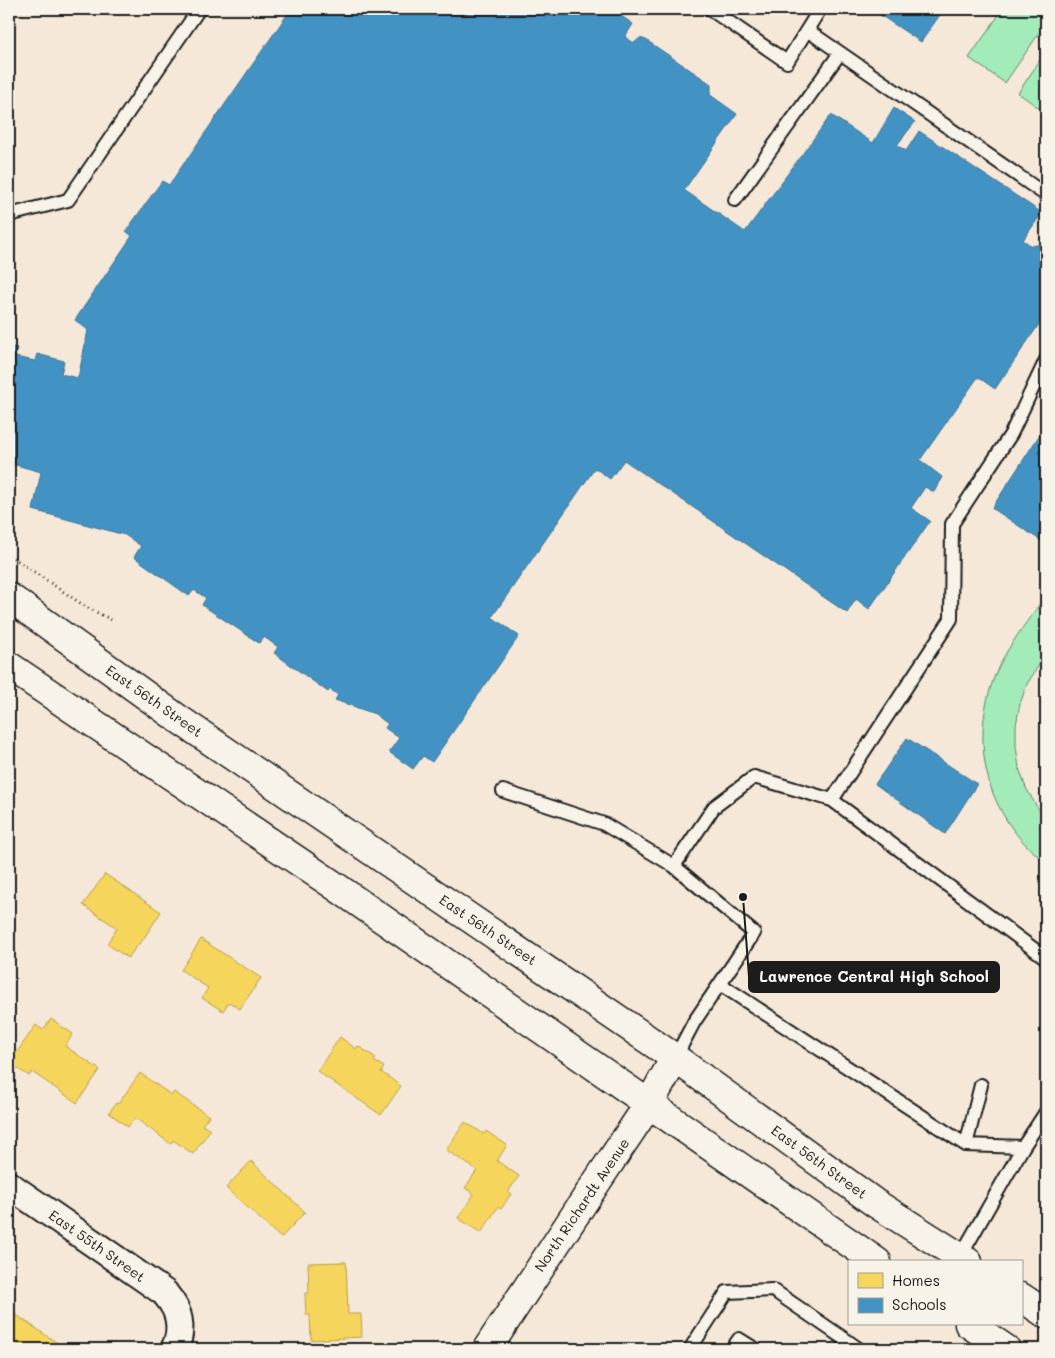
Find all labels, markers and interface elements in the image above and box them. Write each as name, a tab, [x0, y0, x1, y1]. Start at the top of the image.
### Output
street label: East 56th Street	[102, 660, 206, 741]
street label: East 56th Street	[436, 890, 541, 969]
callout: Lawrence Central High School	[749, 962, 999, 992]
text: Lawrence Central High School	[759, 966, 989, 986]
street label: East 56th Street	[768, 1120, 871, 1203]
street label: North Richardt Avenue	[530, 1134, 633, 1275]
street label: East 55th Street	[45, 1205, 149, 1286]
legend	[848, 1260, 1022, 1326]
text: Homes	[892, 1270, 940, 1290]
text: Schools	[892, 1294, 947, 1314]

